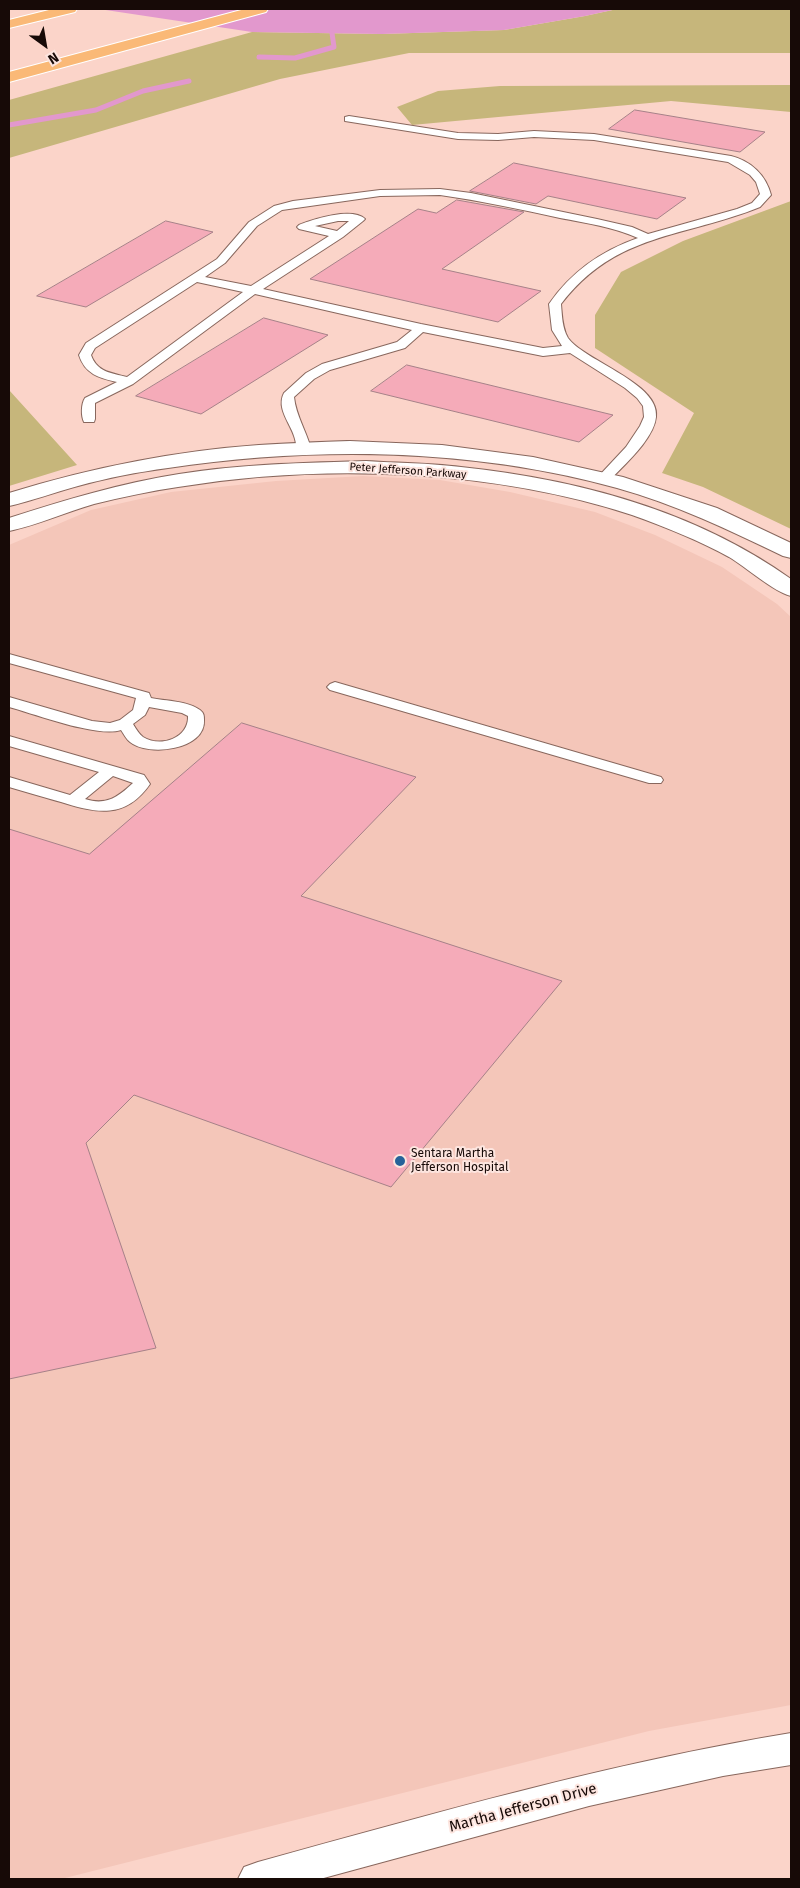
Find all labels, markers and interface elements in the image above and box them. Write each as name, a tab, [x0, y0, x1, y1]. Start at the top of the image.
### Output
north arrow	[20, 20, 70, 70]
text: N	[45, 48, 62, 68]
street label: Peter Jefferson Parkway	[349, 460, 467, 482]
place label: Sentara Martha Jefferson Hospital	[411, 1147, 508, 1175]
marker: Sentara Martha Jefferson Hospital	[393, 1154, 407, 1168]
street label: Martha Jefferson Drive	[447, 1780, 599, 1836]

